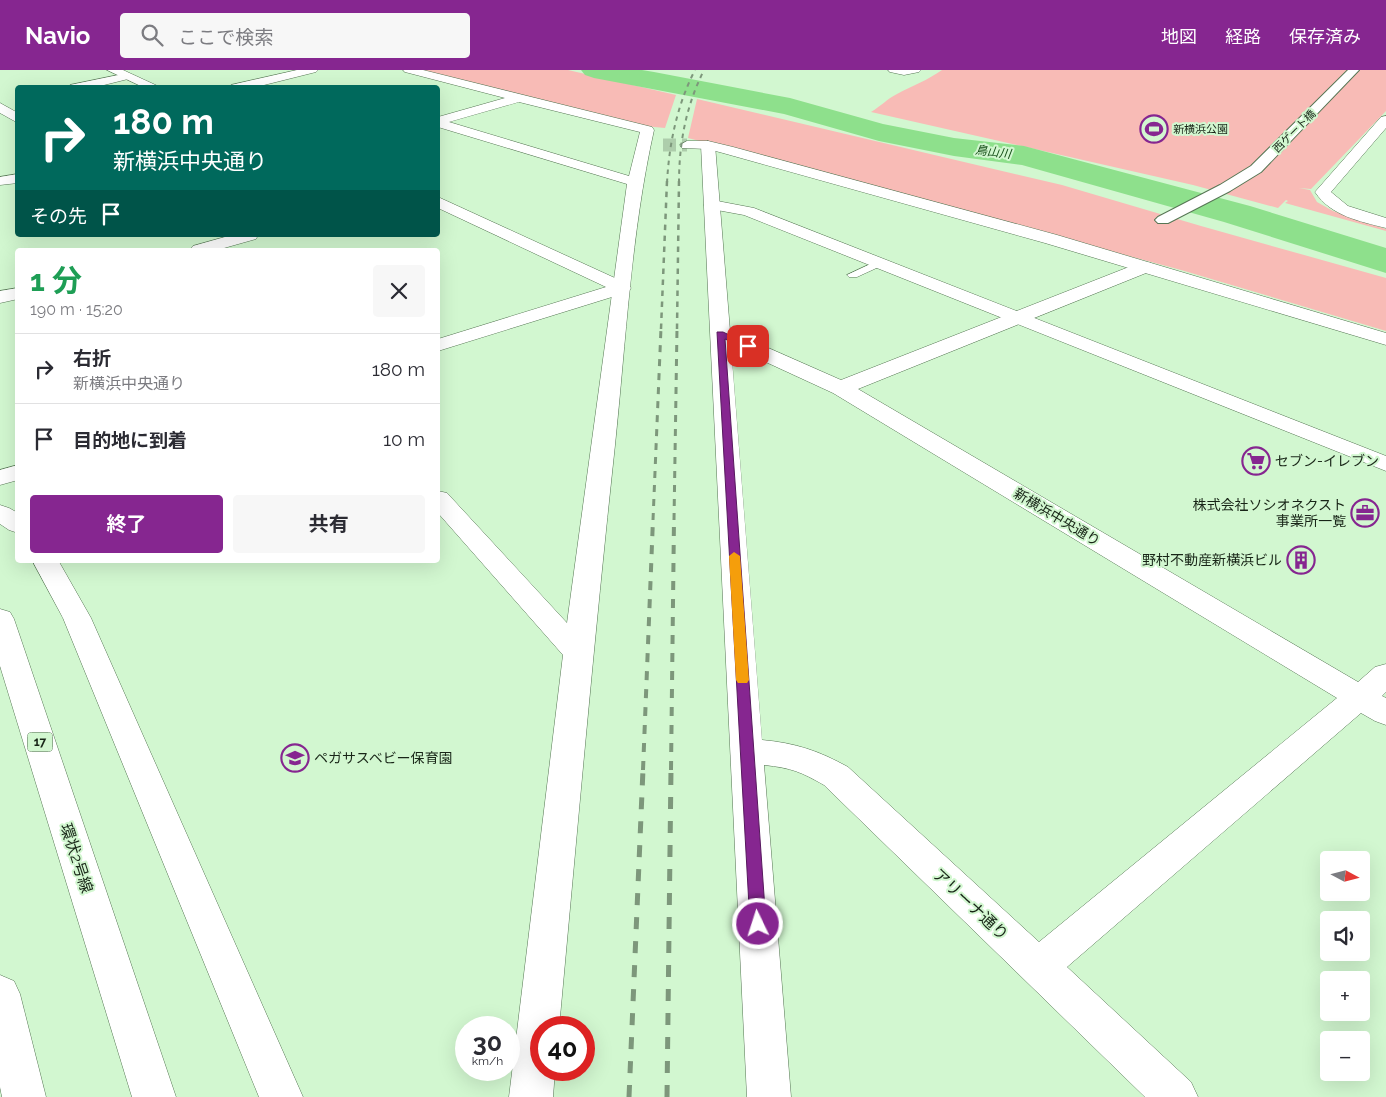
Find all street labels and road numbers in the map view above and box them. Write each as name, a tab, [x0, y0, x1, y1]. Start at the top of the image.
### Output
street label: 西ゲート橋	[1270, 107, 1318, 155]
street label: 新横浜中央通り	[1011, 485, 1103, 549]
road number: 17	[28, 732, 52, 752]
street label: 環状2号線	[56, 821, 97, 895]
street label: アリーナ通り	[929, 865, 1012, 944]

